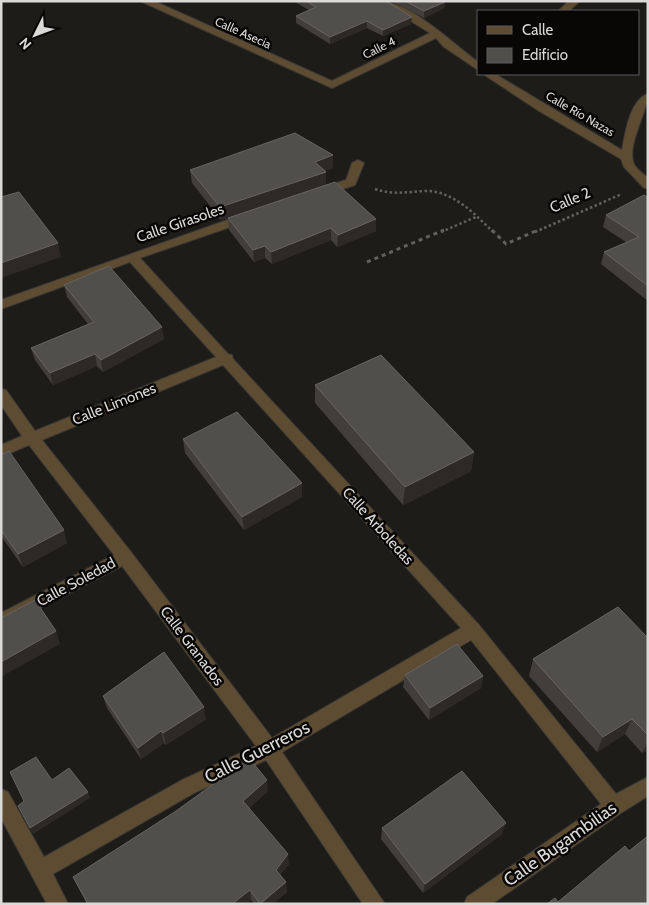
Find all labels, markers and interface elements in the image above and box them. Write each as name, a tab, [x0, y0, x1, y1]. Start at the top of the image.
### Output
north arrow	[10, 10, 60, 60]
legend	[477, 10, 639, 75]
street label: Calle Asecia	[213, 14, 274, 52]
text: Calle	[522, 21, 553, 39]
street label: Calle 4	[360, 33, 398, 62]
text: N	[15, 34, 35, 53]
text: Edificio	[522, 46, 568, 64]
street label: Calle Río Nazas	[543, 88, 617, 139]
street label: Calle 2	[547, 183, 593, 217]
street label: Calle Girasoles	[134, 200, 226, 246]
street label: Calle Limones	[69, 379, 159, 429]
street label: Calle Arboledas	[339, 484, 417, 568]
street label: Calle Soledad	[34, 554, 118, 610]
street label: Calle Granados	[156, 603, 228, 689]
street label: Calle Guerreros	[201, 716, 313, 788]
street label: Calle Bugambilias	[499, 797, 621, 891]

